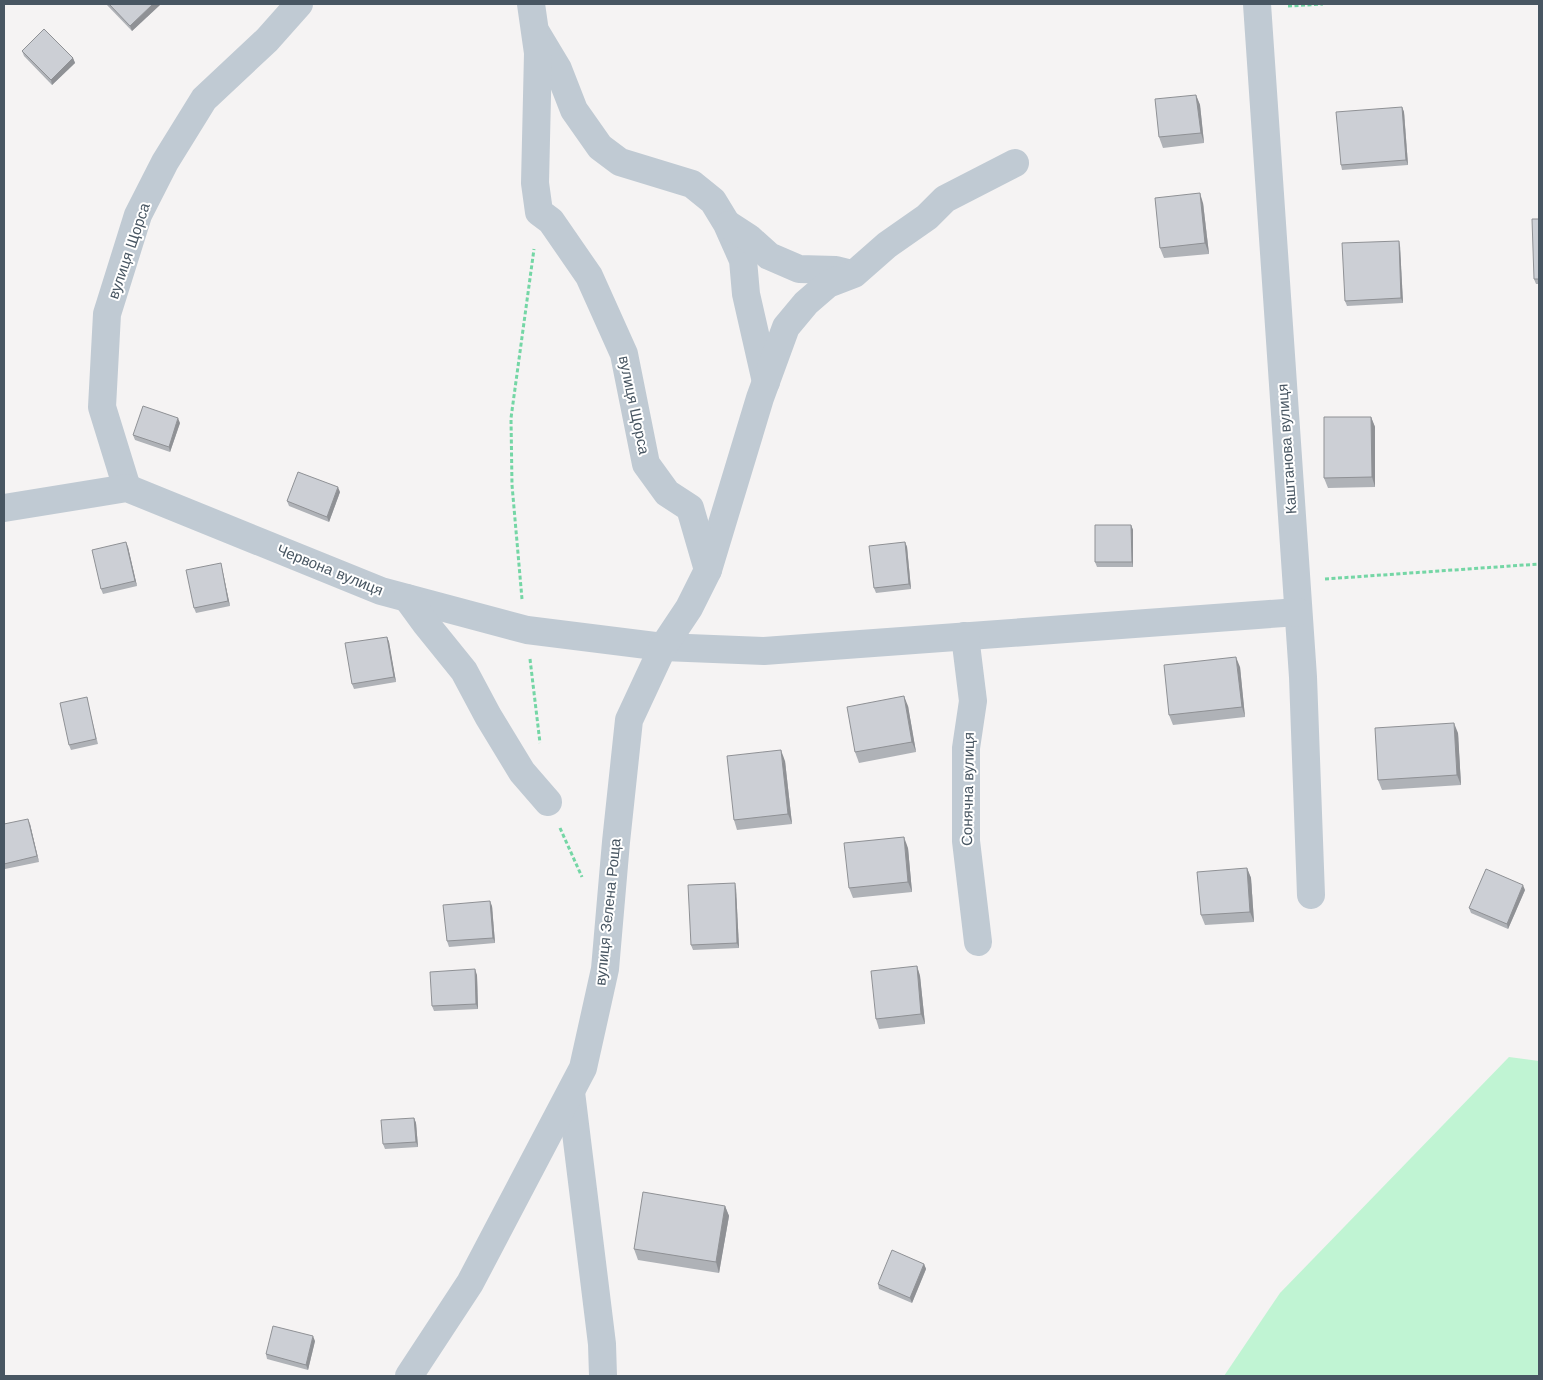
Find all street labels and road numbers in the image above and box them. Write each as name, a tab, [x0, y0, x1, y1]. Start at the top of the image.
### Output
street label: вулиця Щорса	[104, 200, 154, 301]
street label: вулиця Щорса	[615, 354, 653, 457]
street label: Каштанова вулиця	[1273, 383, 1301, 515]
street label: Червона вулиця	[274, 540, 386, 600]
street label: Сонячна вулиця	[958, 732, 978, 846]
street label: вулиця Зелена Роща	[591, 837, 625, 986]

